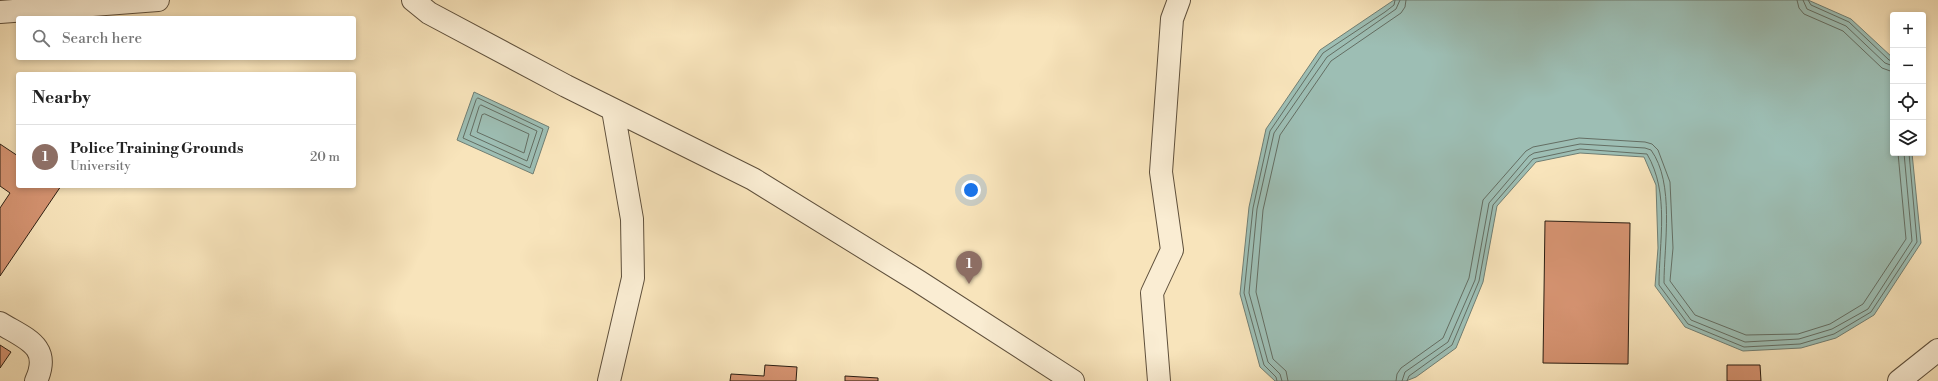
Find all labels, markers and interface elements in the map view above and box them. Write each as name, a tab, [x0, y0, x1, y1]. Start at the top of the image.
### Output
map controls	[1890, 12, 1926, 156]
button: +	[1890, 12, 1926, 48]
search box	[16, 16, 356, 60]
icon: search	[30, 27, 52, 49]
text: Search here	[62, 29, 142, 48]
button: −	[1890, 48, 1926, 84]
button: locate	[1890, 84, 1926, 120]
text: Nearby	[32, 87, 91, 109]
button: layers	[1890, 120, 1926, 156]
text: Police Training Grounds	[70, 139, 243, 158]
text: 1	[42, 149, 48, 165]
text: 20 m	[310, 149, 340, 165]
text: University	[70, 158, 131, 174]
your location	[961, 180, 981, 200]
pin: 1	[956, 251, 982, 284]

